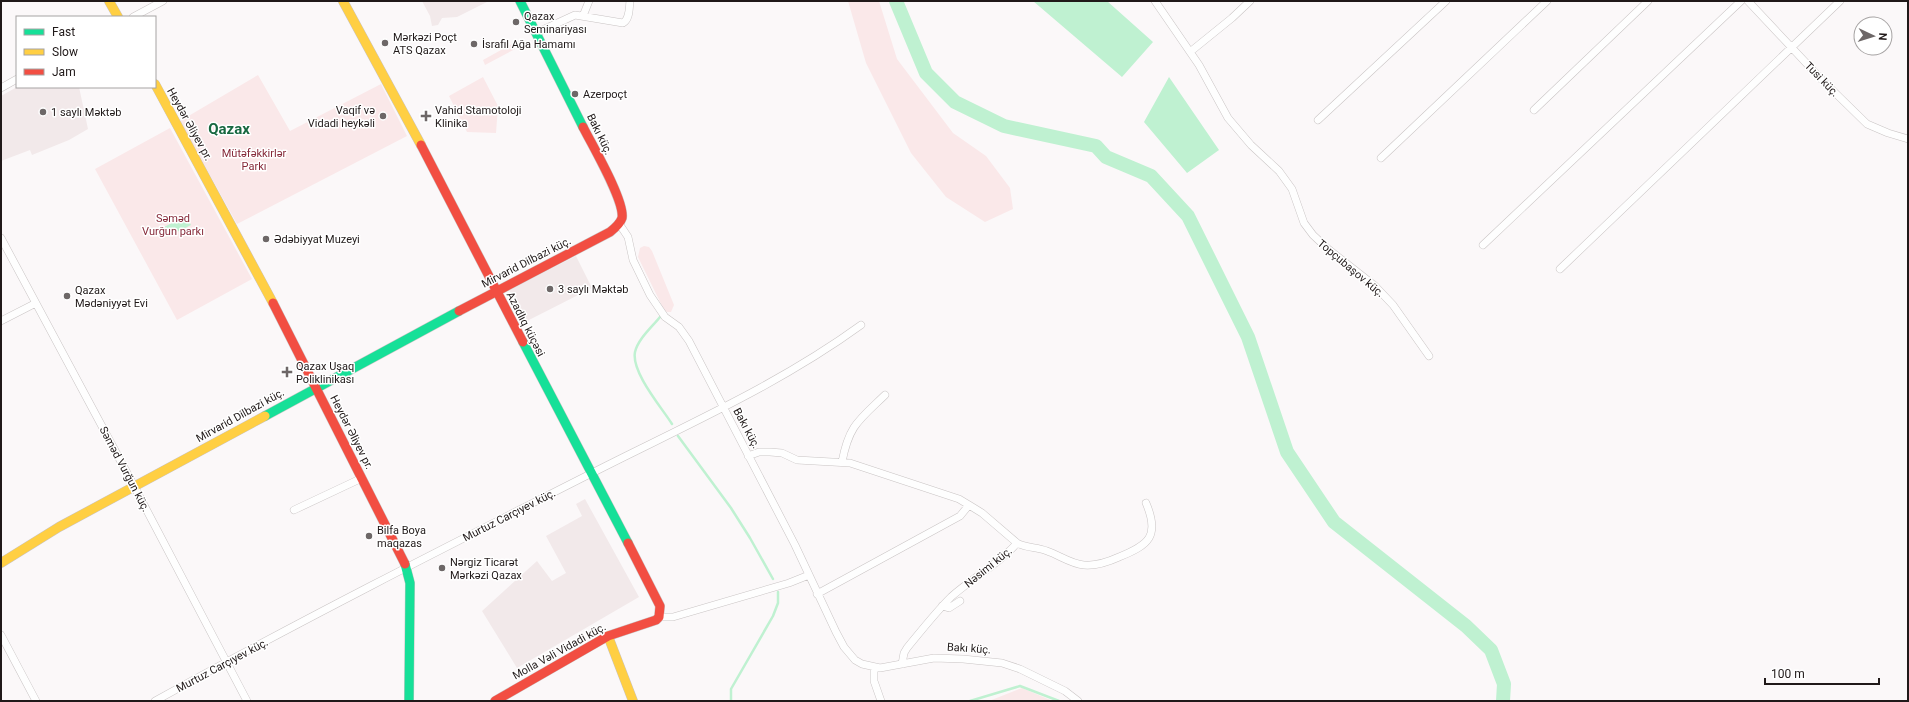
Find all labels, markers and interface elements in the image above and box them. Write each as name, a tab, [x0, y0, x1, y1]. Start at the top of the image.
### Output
place label: Qazax Seminariyası	[524, 10, 587, 36]
legend	[16, 16, 156, 88]
north arrow	[1853, 16, 1893, 56]
marker: Qazax Seminariyası	[511, 17, 521, 27]
text: Fast	[52, 25, 75, 39]
place label: Mərkəzi Poçt ATS Qazax	[393, 31, 457, 57]
text: N	[1876, 32, 1889, 41]
marker: Mərkəzi Poçt ATS Qazax	[380, 38, 390, 48]
place label: İsrafil Ağa Hamamı	[482, 38, 576, 51]
marker: İsrafil Ağa Hamamı	[469, 39, 479, 49]
text: Slow	[52, 45, 78, 59]
street label: Tusi küç.	[1802, 59, 1841, 100]
text: Jam	[52, 65, 76, 79]
street label: Heydər Əliyev pr.	[164, 86, 215, 163]
place label: Azerpoçt	[583, 88, 627, 101]
marker: Azerpoçt	[570, 89, 580, 99]
place label: Vaqif və Vidadi heykəli	[308, 104, 375, 130]
place label: Vahid Stamotoloji Klinika	[435, 104, 521, 130]
place label: 1 saylı Məktəb	[51, 106, 121, 119]
marker: 1 saylı Məktəb	[38, 107, 48, 117]
marker: Vahid Stamotoloji Klinika	[420, 110, 432, 122]
marker: Vaqif və Vidadi heykəli	[378, 111, 388, 121]
street label: Bakı küç.	[584, 112, 615, 157]
district label: Qazax	[208, 120, 250, 138]
park label: Mütəfəkkirlər Parkı	[222, 147, 286, 173]
park label: Səməd Vurğun parkı	[142, 212, 204, 238]
place label: Ədəbiyyat Muzeyi	[274, 233, 360, 246]
marker: Ədəbiyyat Muzeyi	[261, 234, 271, 244]
street label: Mirvarid Dilbazi küç.	[479, 234, 573, 291]
street label: Topçubaşov küç.	[1315, 237, 1387, 300]
place label: 3 saylı Məktəb	[558, 283, 628, 296]
place label: Qazax Mədəniyyət Evi	[75, 284, 148, 310]
marker: 3 saylı Məktəb	[545, 284, 555, 294]
street label: Azadlıq küçəsi	[504, 290, 547, 359]
marker: Qazax Mədəniyyət Evi	[62, 291, 72, 301]
place label: Qazax Uşaq Poliklinikası	[296, 360, 354, 386]
marker: Qazax Uşaq Poliklinikası	[281, 366, 293, 378]
street label: Mirvarid Dilbazi küç.	[194, 386, 287, 445]
street label: Heydər Əliyev pr.	[327, 393, 376, 471]
street label: Bakı küç.	[730, 406, 763, 451]
street label: Səməd Vurğun küç.	[97, 424, 153, 514]
street label: Murtuz Carçıyev küç.	[461, 486, 558, 544]
place label: Bilfa Boya maqazas	[377, 524, 426, 550]
marker: Bilfa Boya maqazas	[364, 531, 374, 541]
street label: Nəsimi küç.	[962, 544, 1015, 590]
place label: Nərgiz Ticarət Mərkəzi Qazax	[450, 556, 522, 582]
marker: Nərgiz Ticarət Mərkəzi Qazax	[437, 563, 447, 573]
street label: Molla Vəli Vidadi küç.	[510, 620, 608, 682]
street label: Murtuz Carçıyev küç.	[174, 636, 270, 695]
street label: Bakı küç.	[946, 640, 992, 657]
scale bar	[1765, 660, 1879, 686]
text: 100 m	[1771, 667, 1805, 681]

